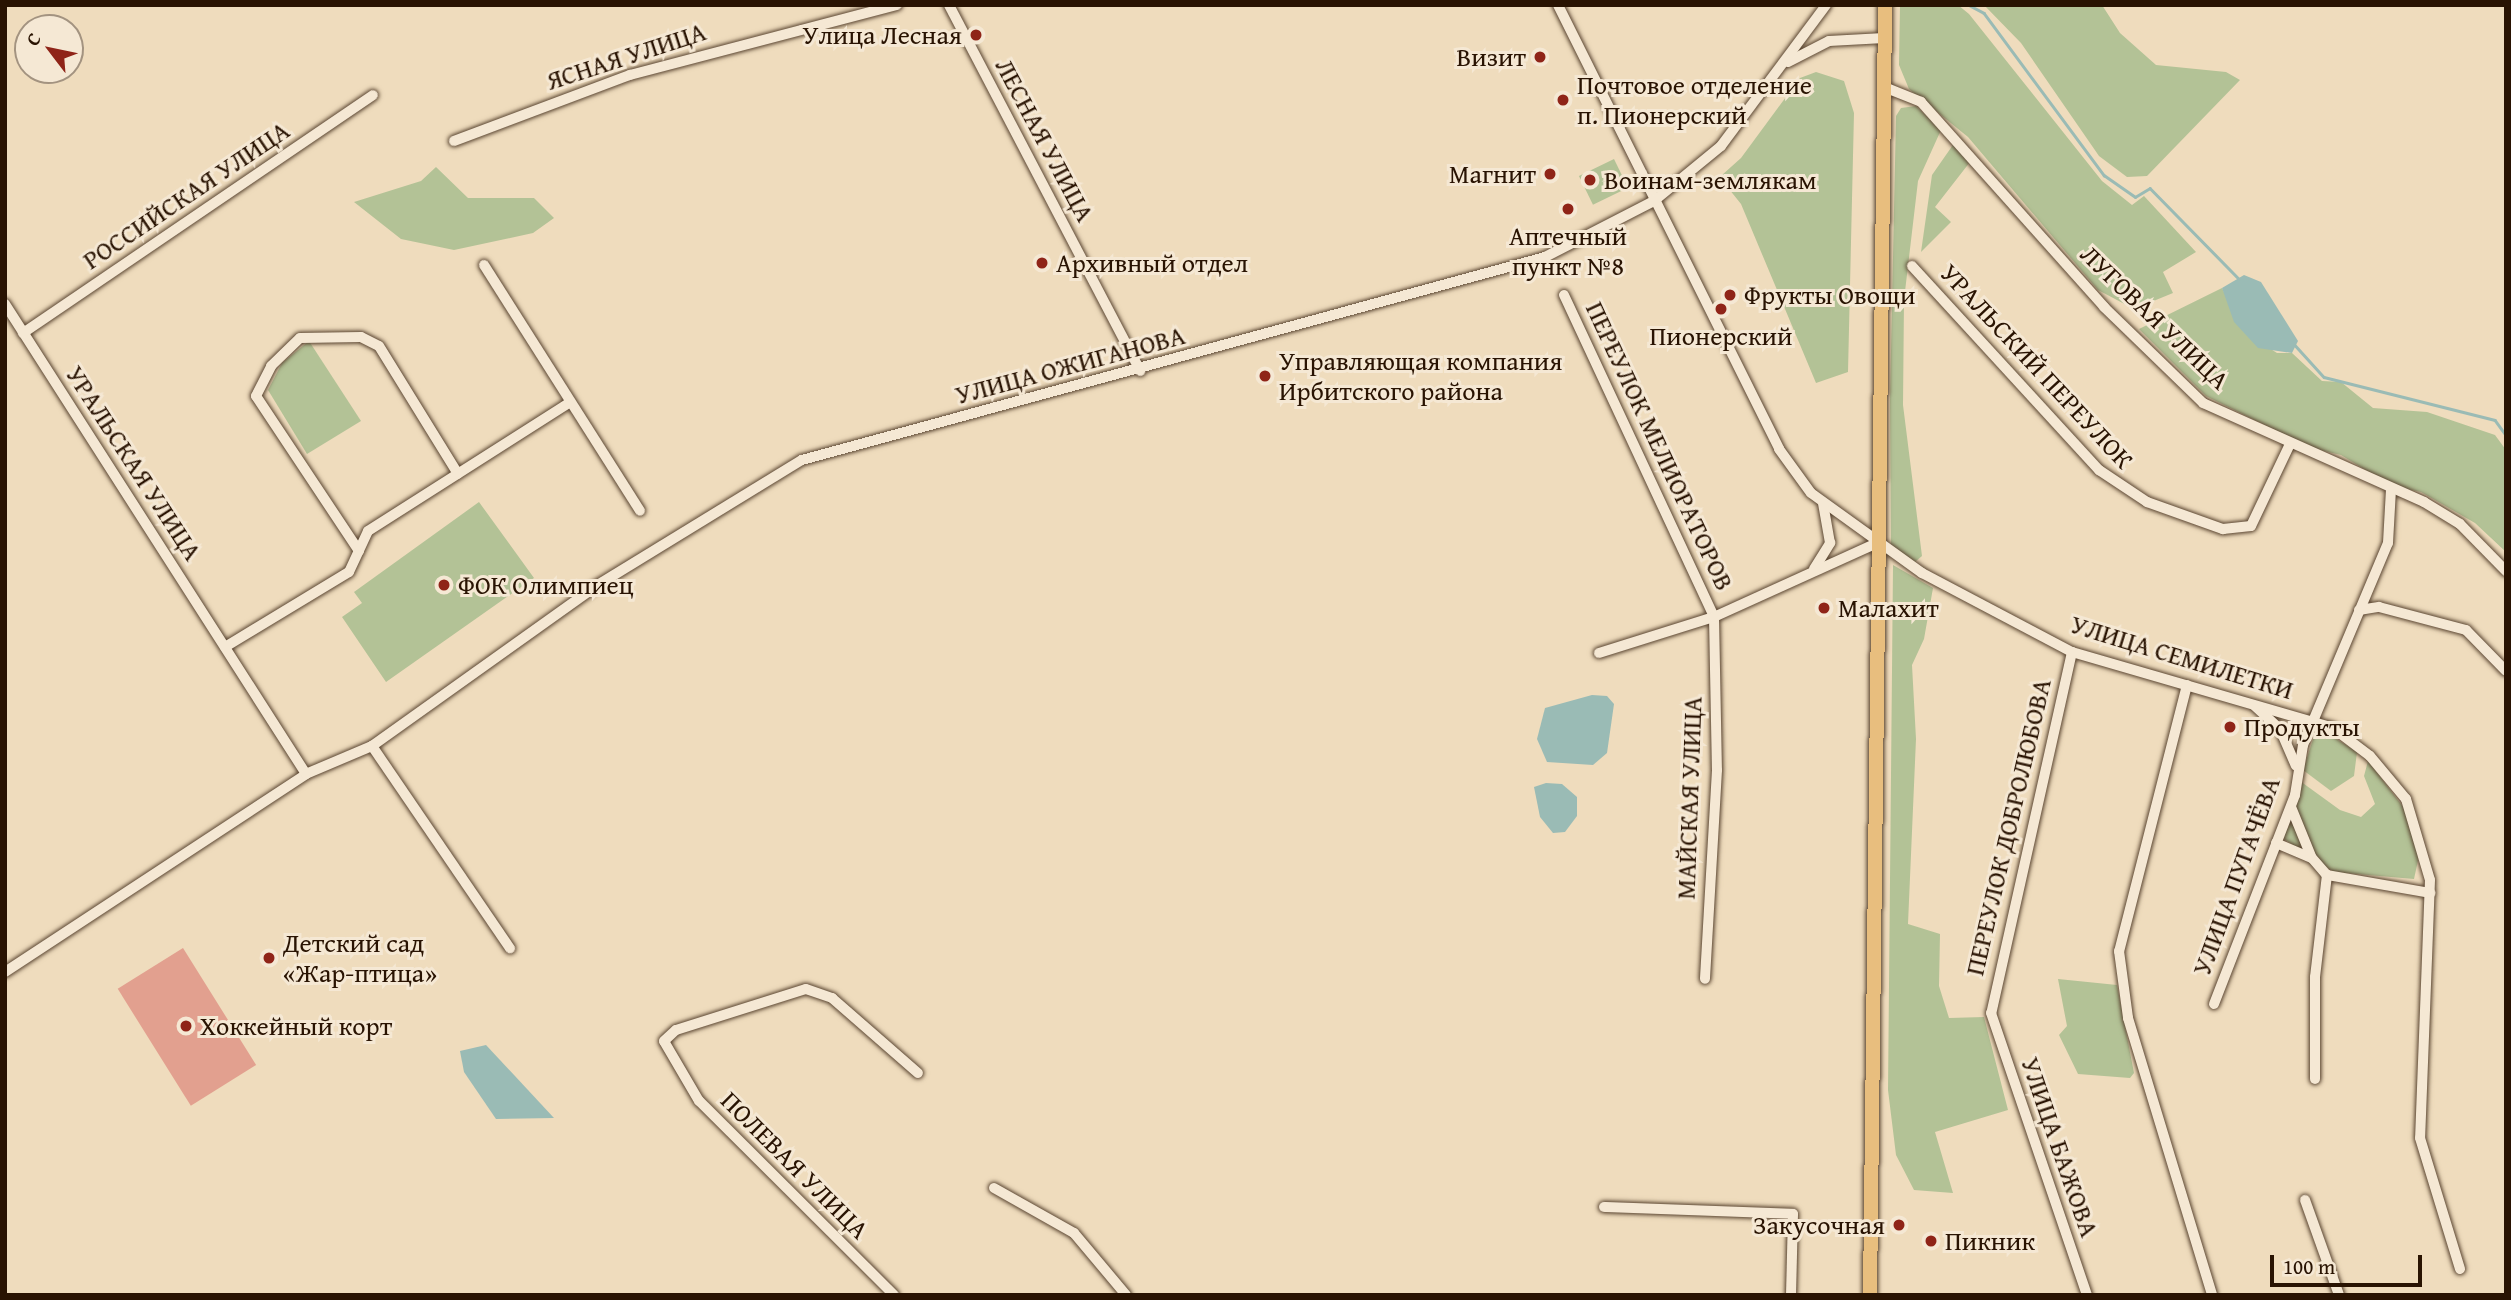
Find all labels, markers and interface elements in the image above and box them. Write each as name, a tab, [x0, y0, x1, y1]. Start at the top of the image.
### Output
north arrow	[14, 14, 84, 84]
street label: ЯСНАЯ УЛИЦА	[542, 16, 710, 96]
place label: Улица Лесная	[803, 19, 962, 51]
text: С	[18, 27, 48, 51]
marker: Улица Лесная	[968, 27, 984, 43]
place label: Визит	[1456, 41, 1526, 73]
marker: Визит	[1532, 49, 1548, 65]
street label: ЛЕСНАЯ УЛИЦА	[989, 53, 1101, 227]
place label: Почтовое отделение п. Пионерский	[1577, 69, 1812, 130]
marker: Почтовое отделение п. Пионерский	[1555, 92, 1571, 108]
street label: РОССИЙСКАЯ УЛИЦА	[77, 114, 295, 276]
place label: Магнит	[1449, 158, 1536, 190]
place label: Воинам-землякам	[1604, 164, 1817, 196]
marker: Магнит	[1542, 166, 1558, 182]
marker: Воинам-землякам	[1582, 172, 1598, 188]
marker: Аптечный пункт №8	[1560, 201, 1576, 217]
place label: Аптечный пункт №8	[1509, 220, 1627, 282]
street label: ЛУГОВАЯ УЛИЦА	[2074, 238, 2236, 396]
place label: Архивный отдел	[1056, 247, 1248, 279]
marker: Архивный отдел	[1034, 255, 1050, 271]
street label: УРАЛЬСКИЙ ПЕРЕУЛОК	[1934, 257, 2140, 475]
place label: Фрукты Овощи	[1744, 279, 1916, 311]
marker: Фрукты Овощи	[1722, 287, 1738, 303]
street label: ПЕРЕУЛОК МЕЛИОРАТОРОВ	[1579, 297, 1741, 595]
marker: Пионерский	[1713, 301, 1729, 317]
street label: УЛИЦА ОЖИГАНОВА	[952, 319, 1188, 411]
place label: Пионерский	[1650, 320, 1792, 352]
place label: Управляющая компания Ирбитского района	[1279, 345, 1562, 406]
street label: УРАЛЬСКАЯ УЛИЦА	[59, 360, 209, 566]
marker: Управляющая компания Ирбитского района	[1257, 368, 1273, 384]
place label: ФОК Олимпиец	[458, 569, 634, 601]
marker: ФОК Олимпиец	[436, 577, 452, 593]
place label: Малахит	[1838, 592, 1939, 624]
marker: Малахит	[1816, 600, 1832, 616]
street label: УЛИЦА СЕМИЛЕТКИ	[2067, 608, 2297, 706]
street label: ПЕРЕУЛОК ДОБРОЛЮБОВА	[1959, 676, 2057, 978]
street label: МАЙСКАЯ УЛИЦА	[1670, 696, 1708, 900]
place label: Продукты	[2244, 711, 2360, 743]
marker: Продукты	[2222, 719, 2238, 735]
street label: УЛИЦА ПУГАЧЁВА	[2186, 773, 2286, 979]
place label: Детский сад «Жар-птица»	[283, 927, 437, 988]
marker: Детский сад «Жар-птица»	[261, 950, 277, 966]
place label: Хоккейный корт	[200, 1010, 392, 1042]
marker: Хоккейный корт	[178, 1018, 194, 1034]
street label: УЛИЦА БАЖОВА	[2015, 1053, 2105, 1241]
street label: ПОЛЕВАЯ УЛИЦА	[715, 1085, 875, 1245]
place label: Закусочная	[1753, 1209, 1885, 1241]
marker: Закусочная	[1891, 1217, 1907, 1233]
place label: Пикник	[1945, 1225, 2035, 1257]
marker: Пикник	[1923, 1233, 1939, 1249]
scale bar	[2273, 1240, 2425, 1284]
text: 100 m	[2283, 1251, 2335, 1282]

